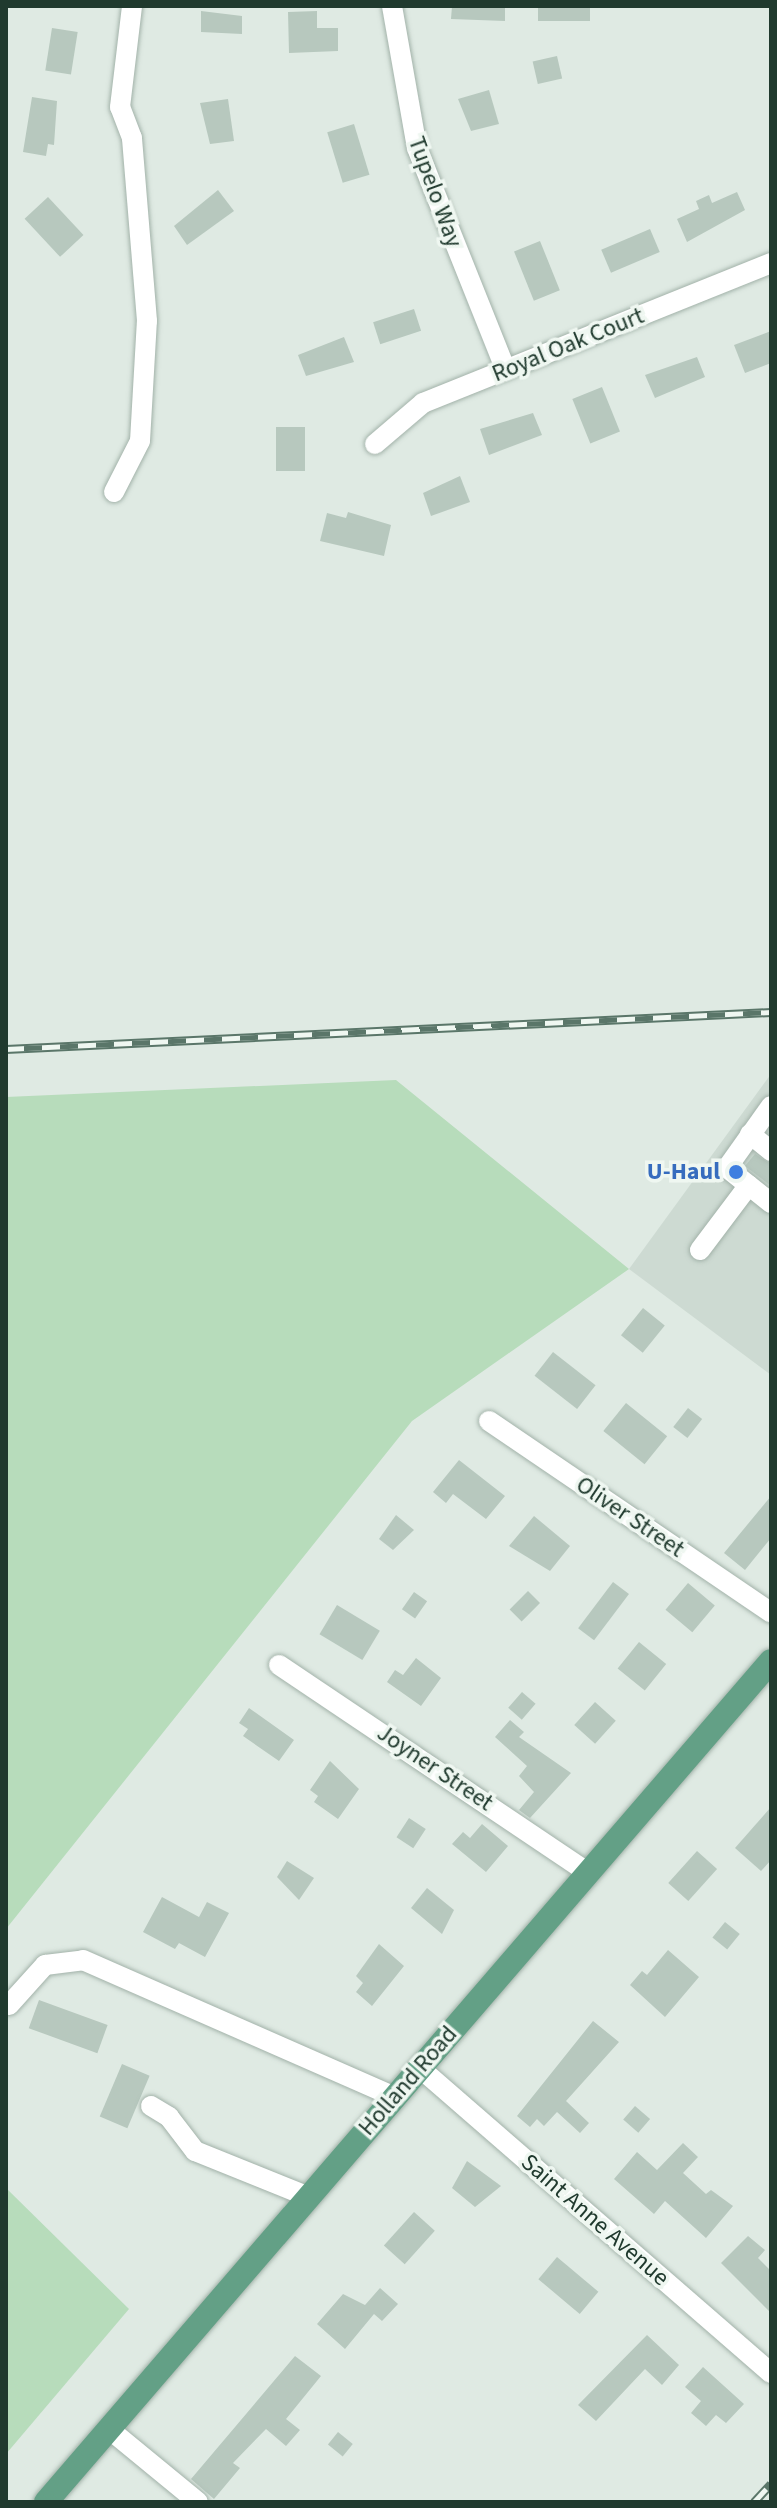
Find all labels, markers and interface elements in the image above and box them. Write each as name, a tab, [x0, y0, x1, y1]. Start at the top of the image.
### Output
street label: Tupelo Way	[402, 133, 468, 251]
street label: Royal Oak Court	[488, 301, 648, 389]
place label: U-Haul	[647, 1158, 720, 1186]
marker: U-Haul	[727, 1163, 745, 1181]
street label: Oliver Street	[570, 1470, 690, 1564]
street label: Joyner Street	[371, 1719, 499, 1817]
street label: Holland Road	[353, 2020, 463, 2142]
street label: Saint Anne Avenue	[515, 2148, 675, 2292]

